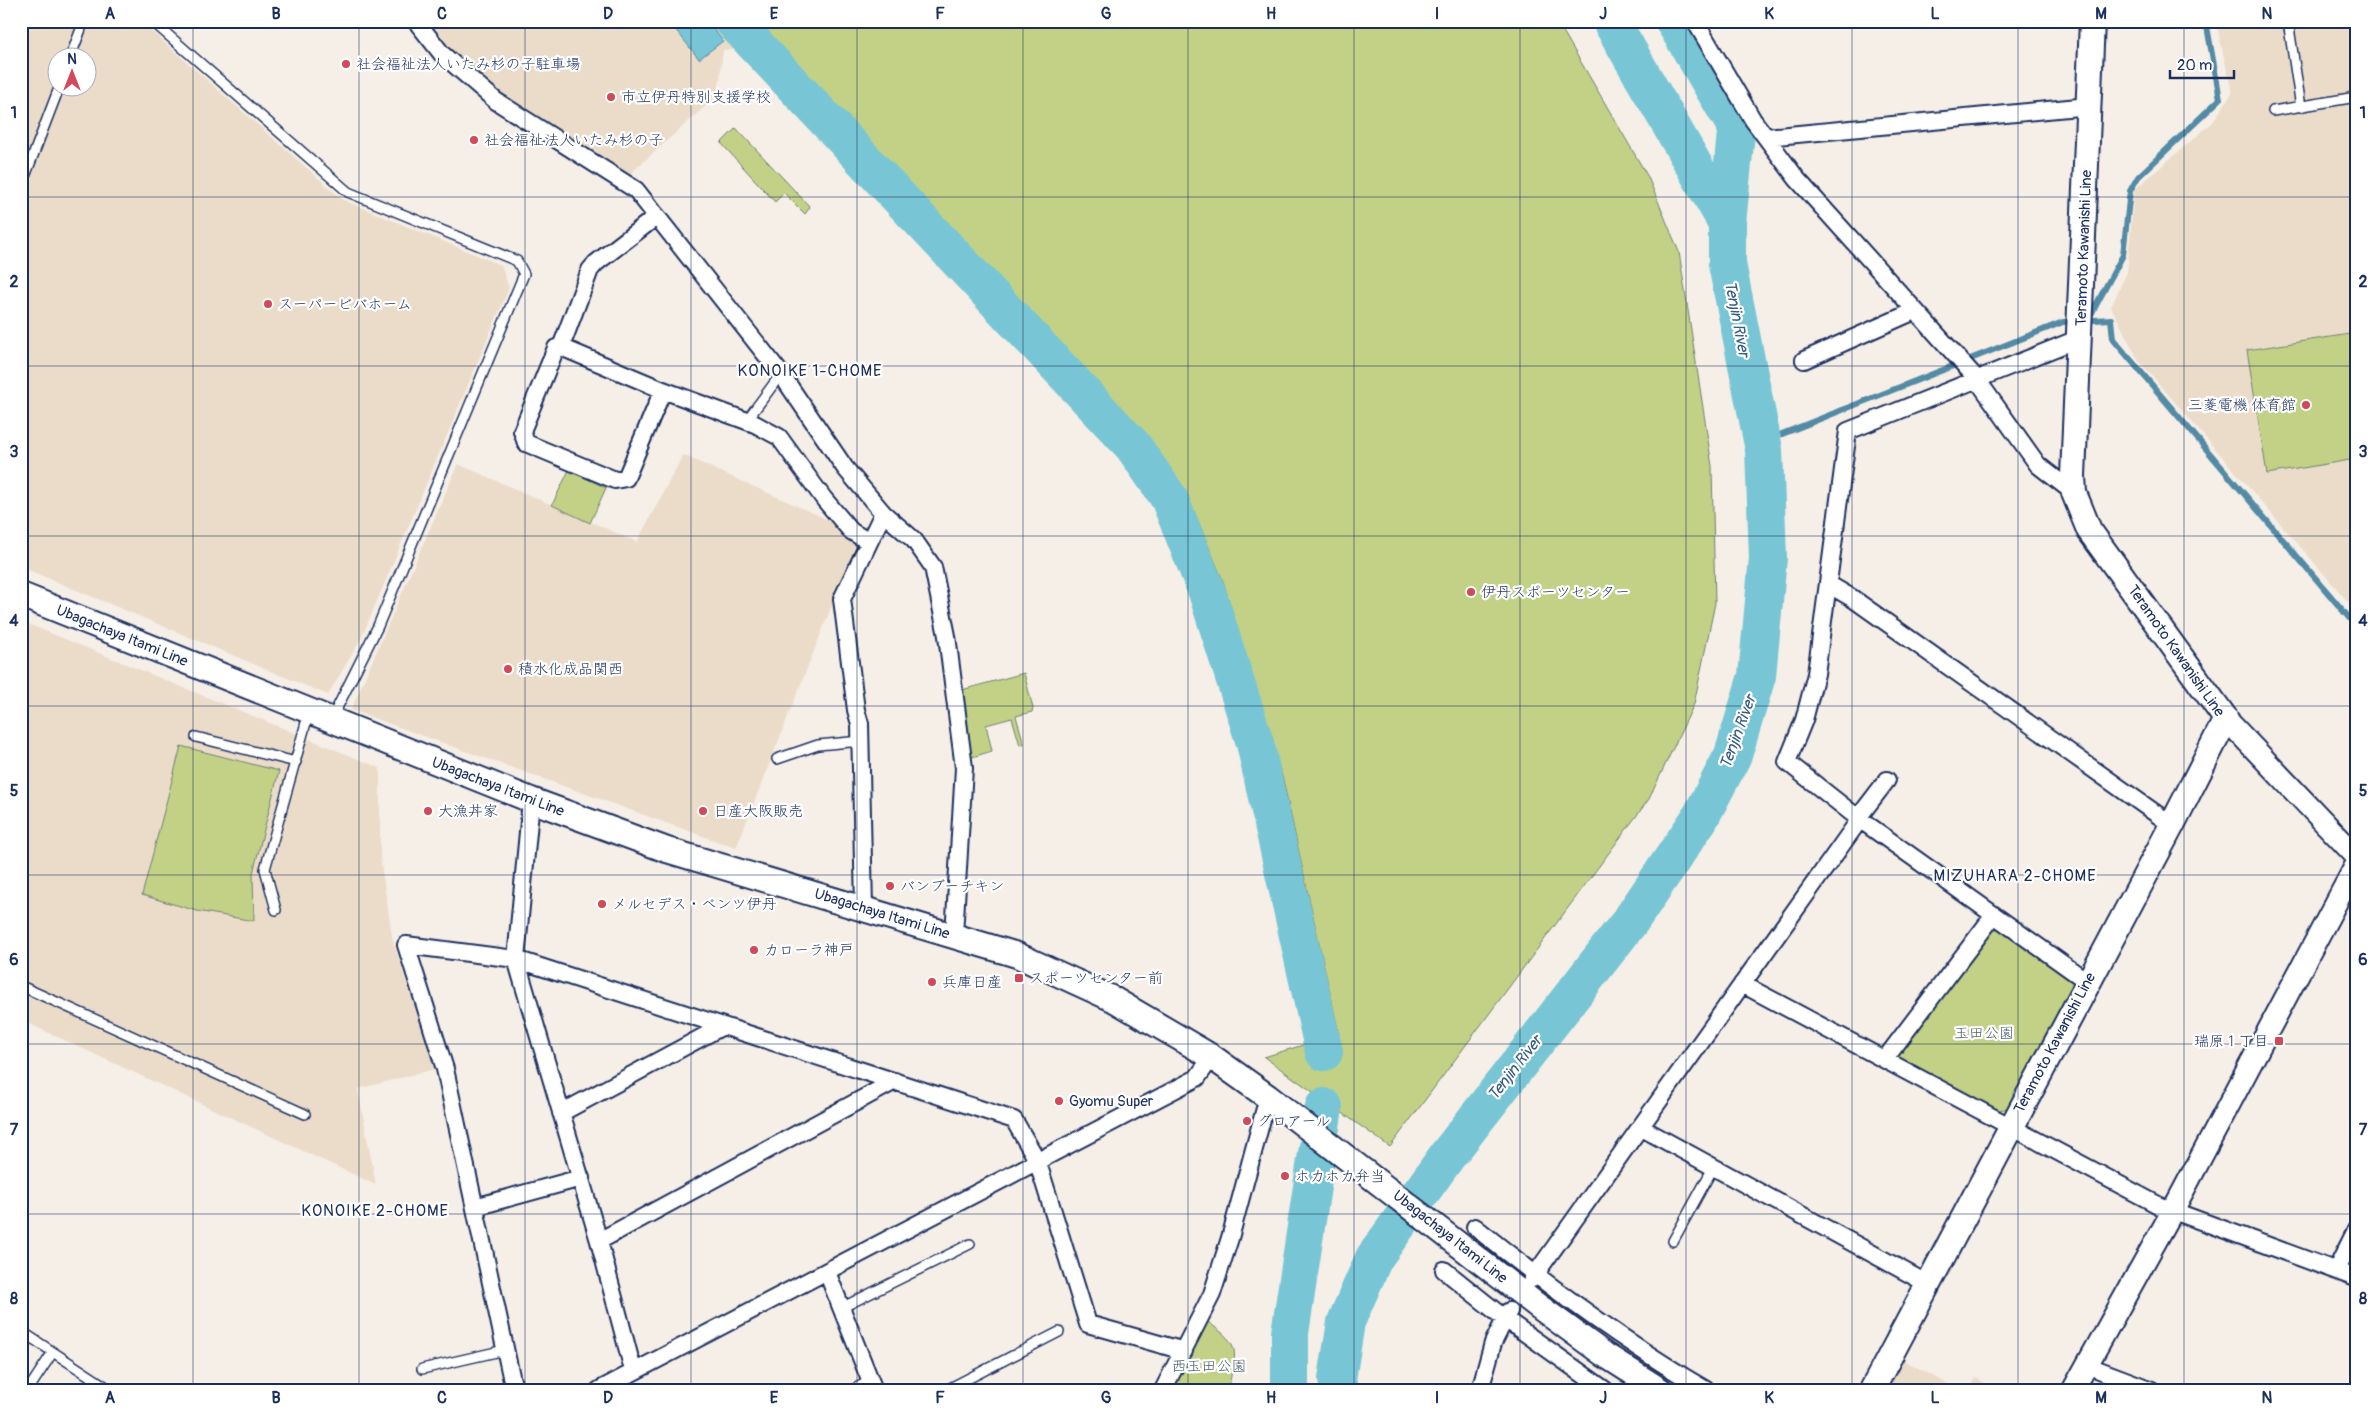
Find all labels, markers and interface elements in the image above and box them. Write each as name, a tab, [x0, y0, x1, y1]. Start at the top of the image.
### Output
text: A	[105, 4, 116, 24]
text: B	[271, 4, 281, 24]
text: C	[437, 4, 447, 24]
text: D	[603, 4, 613, 24]
text: E	[770, 4, 779, 24]
text: F	[935, 4, 945, 24]
text: G	[1101, 4, 1112, 24]
text: H	[1266, 4, 1276, 24]
text: I	[1435, 4, 1439, 24]
text: J	[1599, 4, 1607, 24]
text: K	[1764, 4, 1774, 24]
text: L	[1930, 4, 1940, 24]
text: M	[2095, 4, 2107, 24]
text: N	[2262, 4, 2273, 24]
north arrow	[48, 48, 98, 98]
scale bar	[2170, 48, 2233, 80]
text: N	[67, 51, 77, 68]
place label: 社会福祉法人いたみ杉の子駐車場	[356, 55, 580, 74]
text: 20 m	[2177, 56, 2212, 75]
marker: 社会福祉法人いたみ杉の子駐車場	[340, 58, 352, 70]
place label: 市立伊丹特別支援学校	[621, 88, 771, 107]
marker: 市立伊丹特別支援学校	[605, 91, 617, 103]
text: 1	[11, 103, 17, 123]
text: 1	[2360, 103, 2366, 123]
place label: 社会福祉法人いたみ杉の子	[484, 131, 663, 150]
marker: 社会福祉法人いたみ杉の子	[468, 134, 480, 146]
street label: Teramoto Kawanishi Line	[2072, 169, 2096, 326]
text: 2	[10, 272, 19, 292]
text: 2	[2359, 272, 2368, 292]
water label: Tenjin River	[1720, 279, 1755, 361]
place label: スーパービバホーム	[278, 295, 412, 314]
marker: スーパービバホーム	[262, 298, 274, 310]
district label: KONOIKE 1-CHOME	[738, 361, 882, 381]
place label: 三菱電機 体育館	[2188, 396, 2296, 415]
marker: 三菱電機 体育館	[2300, 399, 2312, 411]
text: 3	[10, 442, 19, 462]
text: 3	[2359, 442, 2368, 462]
street label: Teramoto Kawanishi Line	[2123, 581, 2229, 721]
place label: 伊丹スポーツセンター	[1481, 583, 1630, 602]
marker: 伊丹スポーツセンター	[1465, 586, 1477, 598]
street label: Ubagachaya Itami Line	[53, 601, 191, 671]
text: 4	[9, 611, 19, 631]
text: 4	[2358, 611, 2368, 631]
place label: 積水化成品関西	[518, 660, 623, 679]
marker: 積水化成品関西	[502, 663, 514, 675]
water label: Tenjin River	[1715, 690, 1761, 772]
street label: Ubagachaya Itami Line	[429, 753, 568, 821]
text: 5	[10, 781, 19, 801]
text: 5	[2359, 781, 2368, 801]
place label: 大漁丼家	[438, 802, 498, 821]
place label: 日産大阪販売	[713, 802, 803, 821]
marker: 大漁丼家	[422, 805, 434, 817]
marker: 日産大阪販売	[697, 805, 709, 817]
district label: MIZUHARA 2-CHOME	[1934, 866, 2096, 886]
place label: バンブーチキン	[900, 877, 1004, 896]
marker: バンブーチキン	[884, 880, 896, 892]
street label: Ubagachaya Itami Line	[812, 884, 952, 944]
place label: メルセデス・ベンツ伊丹	[612, 895, 776, 914]
marker: メルセデス・ベンツ伊丹	[596, 898, 608, 910]
place label: カローラ神戸	[764, 941, 854, 960]
marker: カローラ神戸	[748, 944, 760, 956]
text: 6	[9, 950, 19, 970]
text: 6	[2358, 950, 2368, 970]
place label: スポーツセンター前	[1029, 969, 1163, 988]
street label: Teramoto Kawanishi Line	[2010, 969, 2100, 1117]
marker: スポーツセンター前	[1013, 972, 1025, 984]
place label: 兵庫日産	[942, 973, 1002, 992]
marker: 兵庫日産	[926, 976, 938, 988]
park label: 玉田公園	[1954, 1024, 2014, 1043]
water label: Tenjin River	[1483, 1030, 1548, 1104]
place label: 瑞原１丁目	[2194, 1032, 2269, 1051]
marker: 瑞原１丁目	[2273, 1035, 2285, 1047]
place label: Gyomu Super	[1069, 1092, 1154, 1111]
marker: Gyomu Super	[1053, 1095, 1065, 1107]
place label: グロアール	[1257, 1112, 1331, 1131]
marker: グロアール	[1241, 1115, 1253, 1127]
text: 7	[10, 1120, 19, 1140]
text: 7	[2359, 1120, 2368, 1140]
place label: ホカホカ弁当	[1295, 1167, 1385, 1186]
marker: ホカホカ弁当	[1279, 1170, 1291, 1182]
street label: Ubagachaya Itami Line	[1389, 1186, 1512, 1288]
district label: KONOIKE 2-CHOME	[301, 1201, 449, 1221]
text: 8	[10, 1289, 18, 1309]
text: 8	[2359, 1289, 2367, 1309]
park label: 西玉田公園	[1171, 1357, 1247, 1376]
text: A	[105, 1388, 116, 1408]
text: B	[271, 1388, 281, 1408]
text: C	[437, 1388, 447, 1408]
text: D	[603, 1388, 613, 1408]
text: E	[770, 1388, 779, 1408]
text: F	[935, 1388, 945, 1408]
text: G	[1101, 1388, 1112, 1408]
text: H	[1266, 1388, 1276, 1408]
text: I	[1435, 1388, 1439, 1408]
text: J	[1599, 1388, 1607, 1408]
text: K	[1764, 1388, 1774, 1408]
text: L	[1930, 1388, 1940, 1408]
text: M	[2095, 1388, 2107, 1408]
text: N	[2262, 1388, 2273, 1408]

